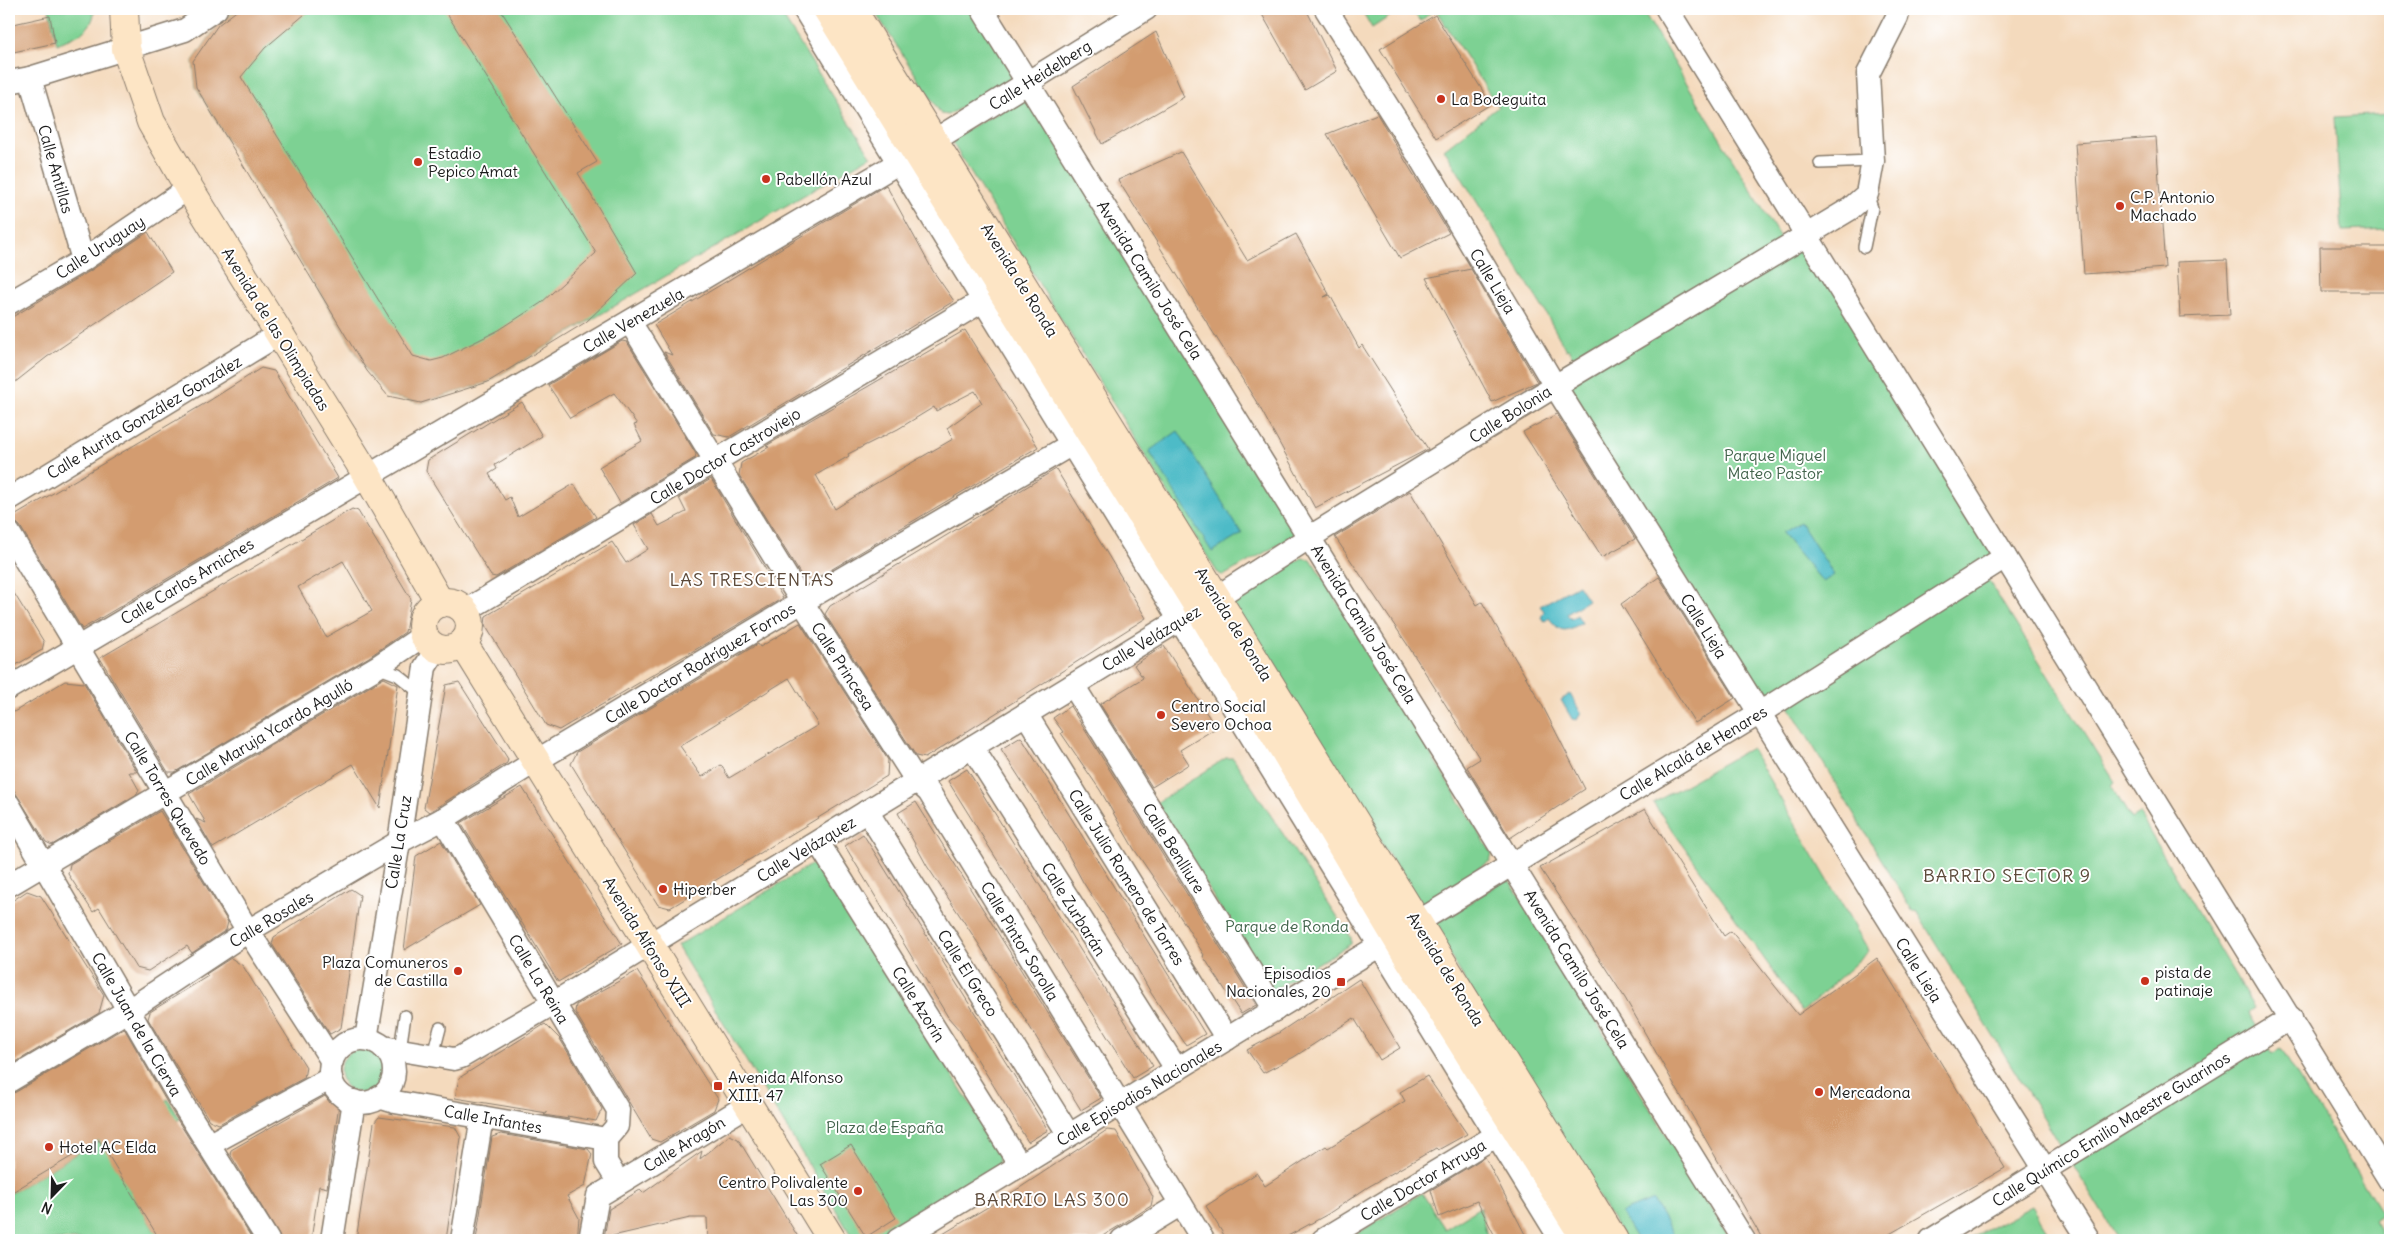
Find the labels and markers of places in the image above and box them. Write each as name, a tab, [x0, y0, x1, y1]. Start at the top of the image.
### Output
place label: La Bodeguita	[1451, 89, 1546, 109]
marker: La Bodeguita	[1435, 93, 1447, 105]
place label: Estadio Pepico Amat	[428, 143, 519, 181]
marker: Estadio Pepico Amat	[412, 156, 424, 168]
place label: Pabellón Azul	[776, 169, 872, 189]
marker: Pabellón Azul	[760, 173, 772, 185]
place label: C.P. Antonio Machado	[2130, 187, 2215, 225]
marker: C.P. Antonio Machado	[2114, 200, 2126, 212]
place label: Centro Social Severo Ochoa	[1171, 696, 1272, 734]
marker: Centro Social Severo Ochoa	[1155, 709, 1167, 721]
place label: Hiperber	[673, 879, 737, 899]
marker: Hiperber	[657, 883, 669, 895]
place label: Plaza Comuneros de Castilla	[322, 952, 448, 990]
place label: pista de patinaje	[2155, 962, 2213, 1000]
place label: Episodios Nacionales, 20	[1226, 963, 1331, 1001]
marker: Plaza Comuneros de Castilla	[452, 965, 464, 977]
marker: pista de patinaje	[2139, 975, 2151, 987]
marker: Episodios Nacionales, 20	[1335, 976, 1347, 988]
place label: Avenida Alfonso XIII, 47	[728, 1067, 843, 1105]
marker: Avenida Alfonso XIII, 47	[712, 1080, 724, 1092]
place label: Mercadona	[1829, 1082, 1911, 1102]
marker: Mercadona	[1813, 1086, 1825, 1098]
place label: Hotel AC Elda	[59, 1137, 157, 1157]
marker: Hotel AC Elda	[43, 1141, 55, 1153]
place label: Centro Polivalente Las 300	[718, 1172, 848, 1210]
marker: Centro Polivalente Las 300	[852, 1185, 864, 1197]

